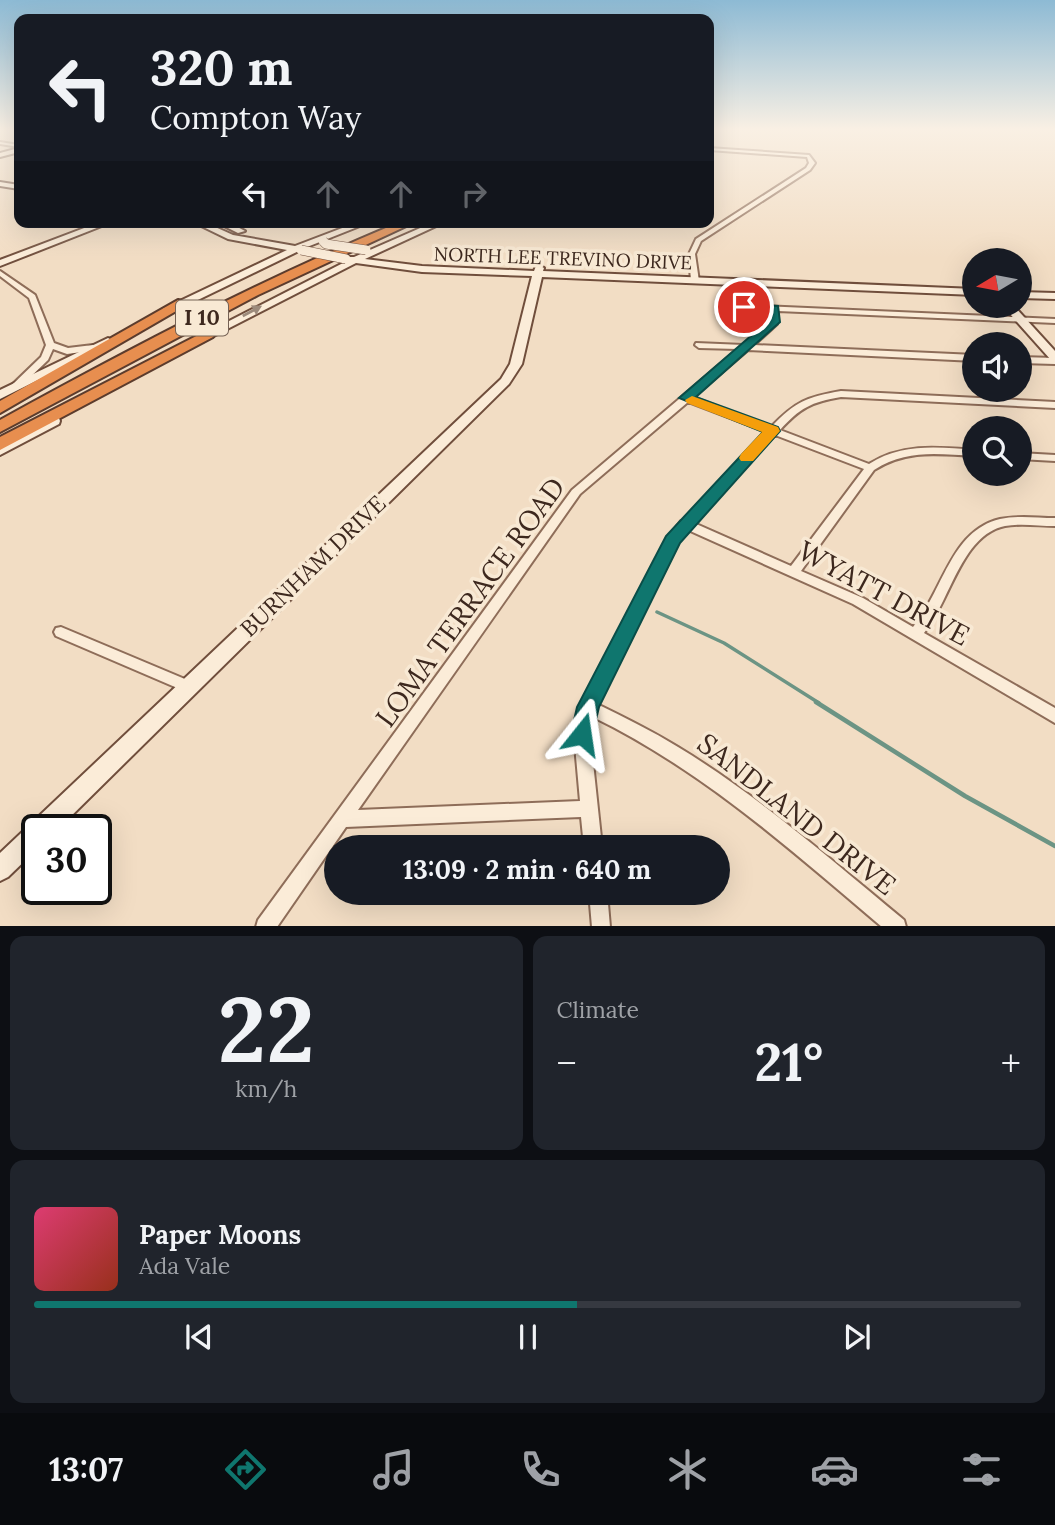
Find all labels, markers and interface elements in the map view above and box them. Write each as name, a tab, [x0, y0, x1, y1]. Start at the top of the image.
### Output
text: 320 m	[150, 36, 293, 98]
icon: left	[35, 42, 126, 133]
text: Compton Way	[150, 97, 361, 138]
icon: left	[236, 175, 274, 213]
icon: ahead	[309, 175, 347, 213]
icon: ahead	[382, 175, 420, 213]
icon: right	[455, 175, 493, 213]
street label: NORTH LEE TREVINO DRIVE	[433, 241, 693, 275]
north arrow	[962, 248, 1032, 318]
map controls	[962, 248, 1032, 486]
pin	[714, 277, 774, 337]
icon: arrive	[725, 288, 763, 326]
road number: I 10	[176, 300, 228, 336]
one-way arrow	[243, 305, 262, 317]
button: sound	[962, 332, 1032, 402]
button: search	[962, 416, 1032, 486]
street label: LOMA TERRACE ROAD	[367, 470, 573, 734]
street label: BURNHAM DRIVE	[234, 489, 392, 643]
street label: WYATT DRIVE	[792, 533, 976, 653]
position arrow	[545, 697, 619, 771]
street label: SANDLAND DRIVE	[690, 725, 904, 903]
speed limit sign: 30	[21, 814, 112, 905]
text: 13:09 · 2 min · 640 m	[403, 853, 651, 886]
text: 22	[218, 970, 315, 1087]
text: Climate	[557, 995, 639, 1024]
text: 21°	[754, 1029, 823, 1095]
text: −	[557, 1039, 577, 1087]
text: +	[1001, 1039, 1021, 1087]
text: km/h	[235, 1074, 297, 1103]
text: Paper Moons	[139, 1218, 301, 1251]
text: Ada Vale	[139, 1251, 230, 1280]
icon: previous	[180, 1318, 218, 1356]
icon: pause	[509, 1318, 547, 1356]
icon: next	[838, 1318, 876, 1356]
icon: directions	[221, 1445, 270, 1494]
icon: music	[369, 1445, 418, 1494]
icon: phone	[516, 1445, 565, 1494]
icon: climate	[663, 1445, 712, 1494]
icon: car	[810, 1445, 859, 1494]
icon: filters	[957, 1445, 1006, 1494]
text: 13:07	[49, 1449, 123, 1490]

